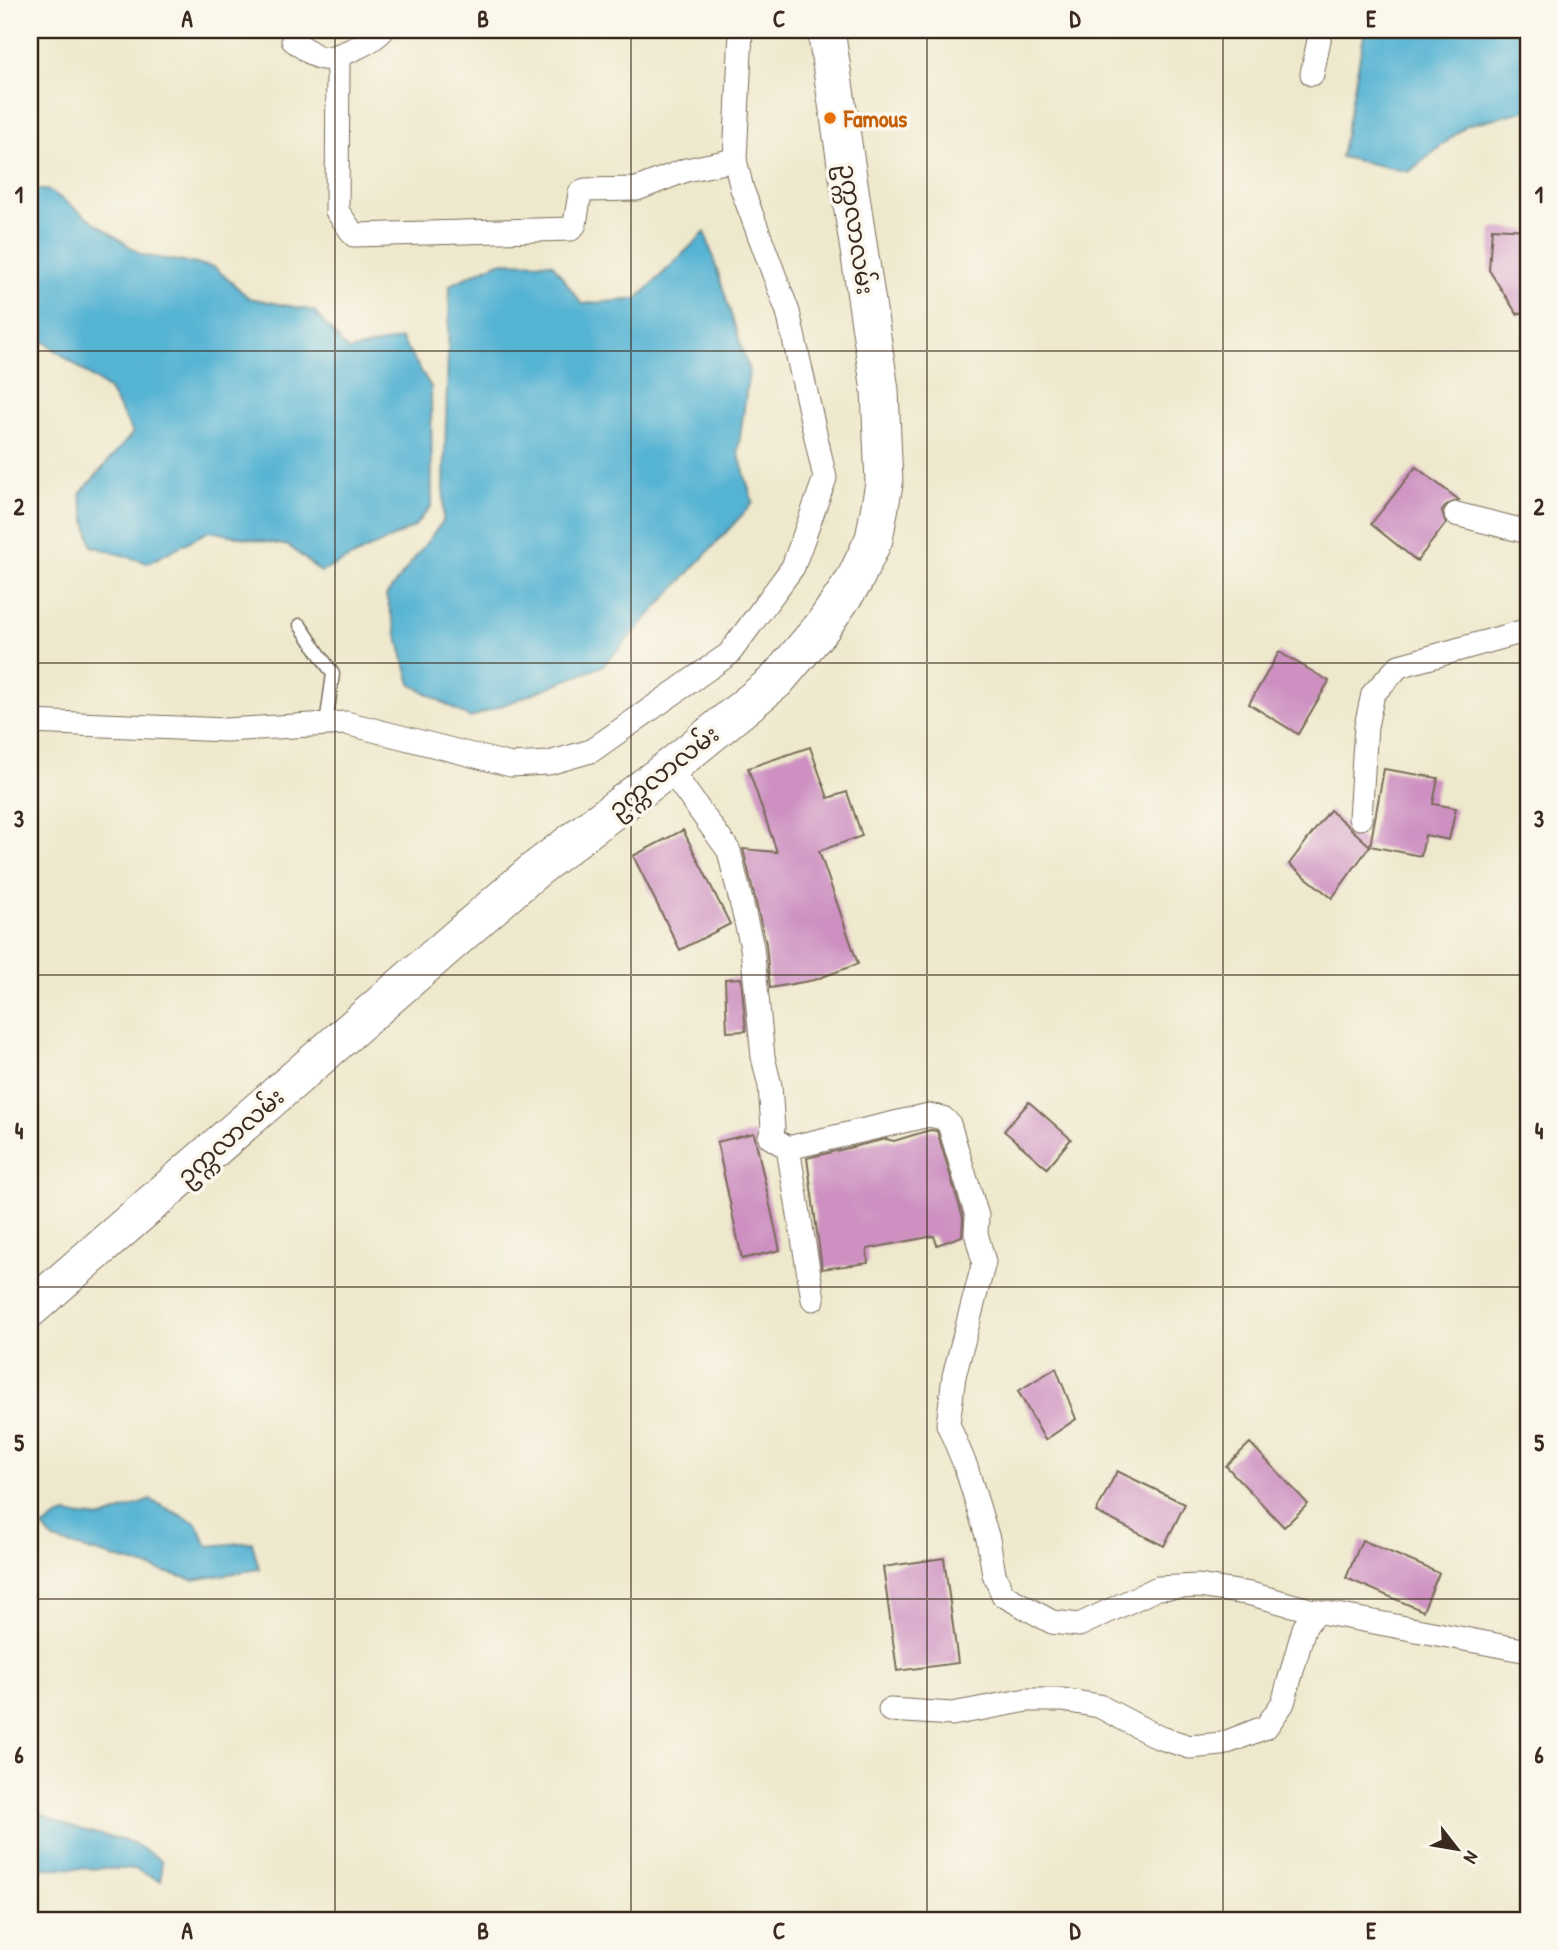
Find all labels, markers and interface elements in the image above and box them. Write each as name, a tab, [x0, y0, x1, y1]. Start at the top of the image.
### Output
text: A	[181, 3, 193, 34]
text: B	[477, 3, 489, 34]
text: C	[773, 3, 785, 34]
text: D	[1070, 3, 1082, 34]
text: E	[1366, 3, 1377, 34]
place label: Famous	[843, 102, 907, 134]
marker: Famous	[822, 110, 838, 126]
street label: ဥက္ကလာလမ်း	[828, 161, 882, 297]
text: 1	[15, 179, 23, 210]
text: 1	[1535, 179, 1543, 210]
text: 2	[14, 491, 25, 522]
text: 2	[1534, 491, 1545, 522]
street label: ဥက္ကလာလမ်း	[601, 718, 727, 827]
text: 3	[14, 803, 24, 834]
text: 3	[1534, 803, 1544, 834]
street label: ဥက္ကလာလမ်း	[170, 1081, 293, 1195]
text: 4	[15, 1115, 24, 1146]
text: 4	[1535, 1115, 1544, 1146]
text: 5	[14, 1427, 24, 1458]
text: 5	[1534, 1427, 1544, 1458]
text: 6	[14, 1739, 24, 1770]
text: 6	[1534, 1739, 1544, 1770]
north arrow	[1422, 1814, 1492, 1884]
text: N	[1458, 1847, 1485, 1869]
text: A	[181, 1915, 193, 1946]
text: B	[477, 1915, 489, 1946]
text: C	[773, 1915, 785, 1946]
text: D	[1070, 1915, 1082, 1946]
text: E	[1366, 1915, 1377, 1946]

